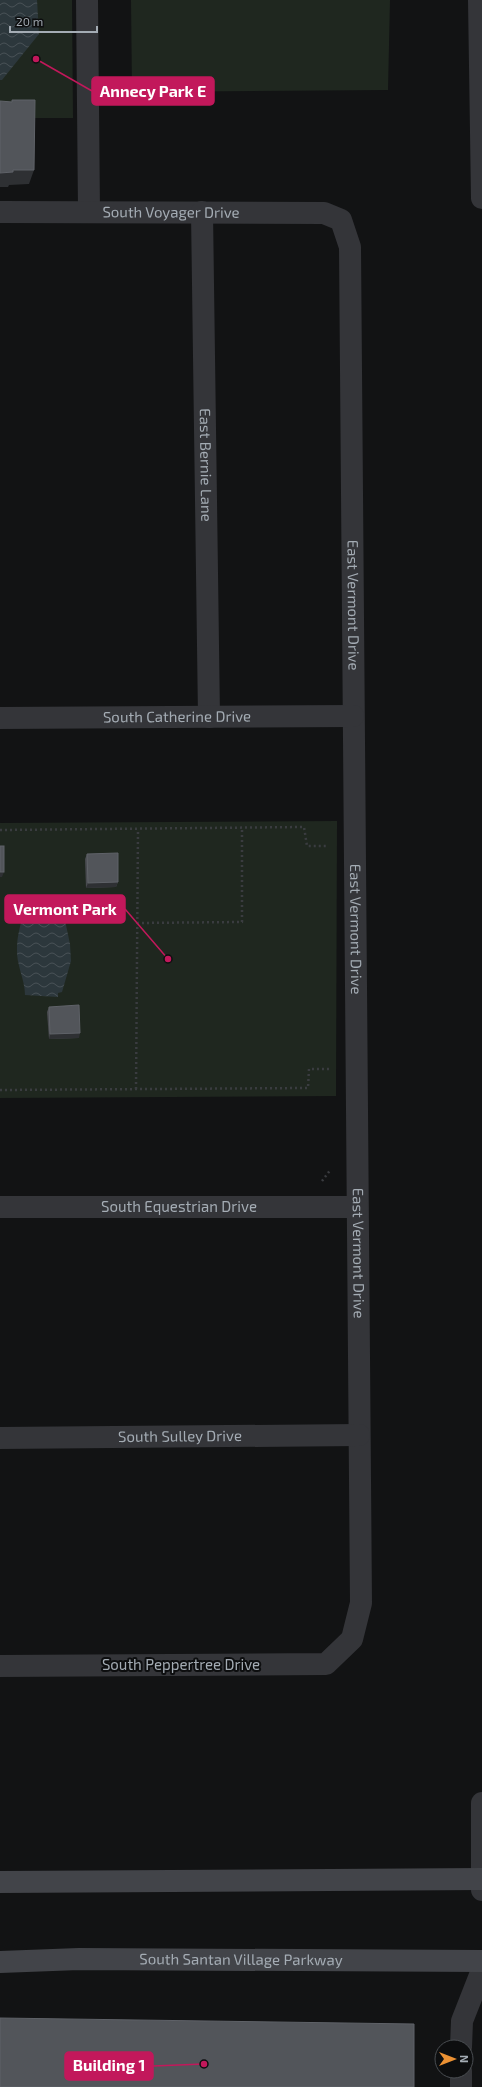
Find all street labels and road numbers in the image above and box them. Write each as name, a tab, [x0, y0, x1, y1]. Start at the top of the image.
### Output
street label: South Voyager Drive	[102, 202, 240, 221]
street label: East Bernie Lane	[197, 408, 216, 522]
street label: East Vermont Drive	[344, 540, 363, 671]
street label: South Catherine Drive	[103, 707, 251, 725]
street label: East Vermont Drive	[347, 864, 366, 995]
street label: East Vermont Drive	[350, 1188, 369, 1319]
street label: South Equestrian Drive	[101, 1197, 257, 1215]
street label: South Sulley Drive	[118, 1426, 242, 1445]
street label: South Peppertree Drive	[102, 1655, 260, 1673]
street label: South Santan Village Parkway	[139, 1949, 343, 1968]

